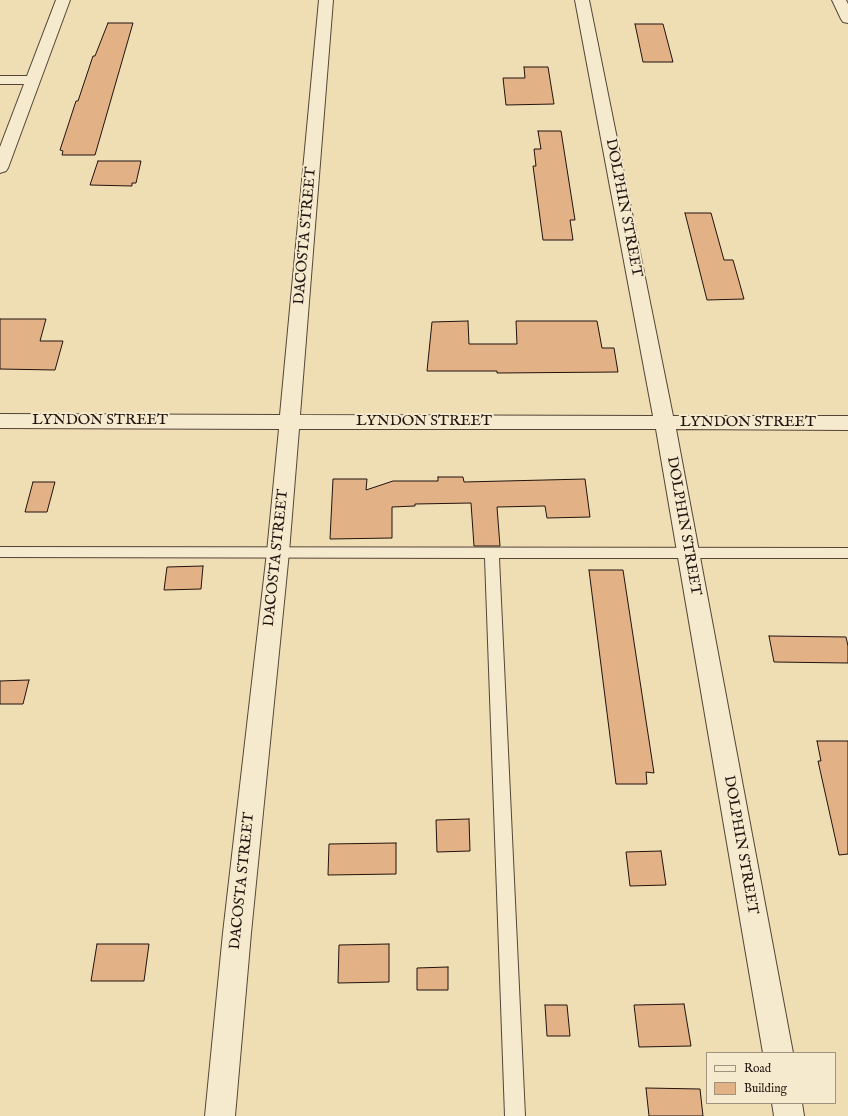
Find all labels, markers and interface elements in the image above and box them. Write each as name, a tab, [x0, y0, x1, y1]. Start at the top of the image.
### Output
street label: DOLPHIN STREET	[601, 137, 645, 279]
street label: DACOSTA STREET	[291, 166, 321, 306]
street label: LYNDON STREET	[32, 412, 168, 430]
street label: LYNDON STREET	[356, 413, 492, 431]
street label: LYNDON STREET	[680, 414, 816, 432]
street label: DOLPHIN STREET	[662, 455, 704, 597]
street label: DACOSTA STREET	[261, 488, 293, 628]
street label: DOLPHIN STREET	[719, 774, 761, 916]
street label: DACOSTA STREET	[227, 811, 259, 951]
legend	[706, 1052, 836, 1104]
text: Road	[744, 1061, 771, 1076]
text: Building	[744, 1081, 787, 1096]

